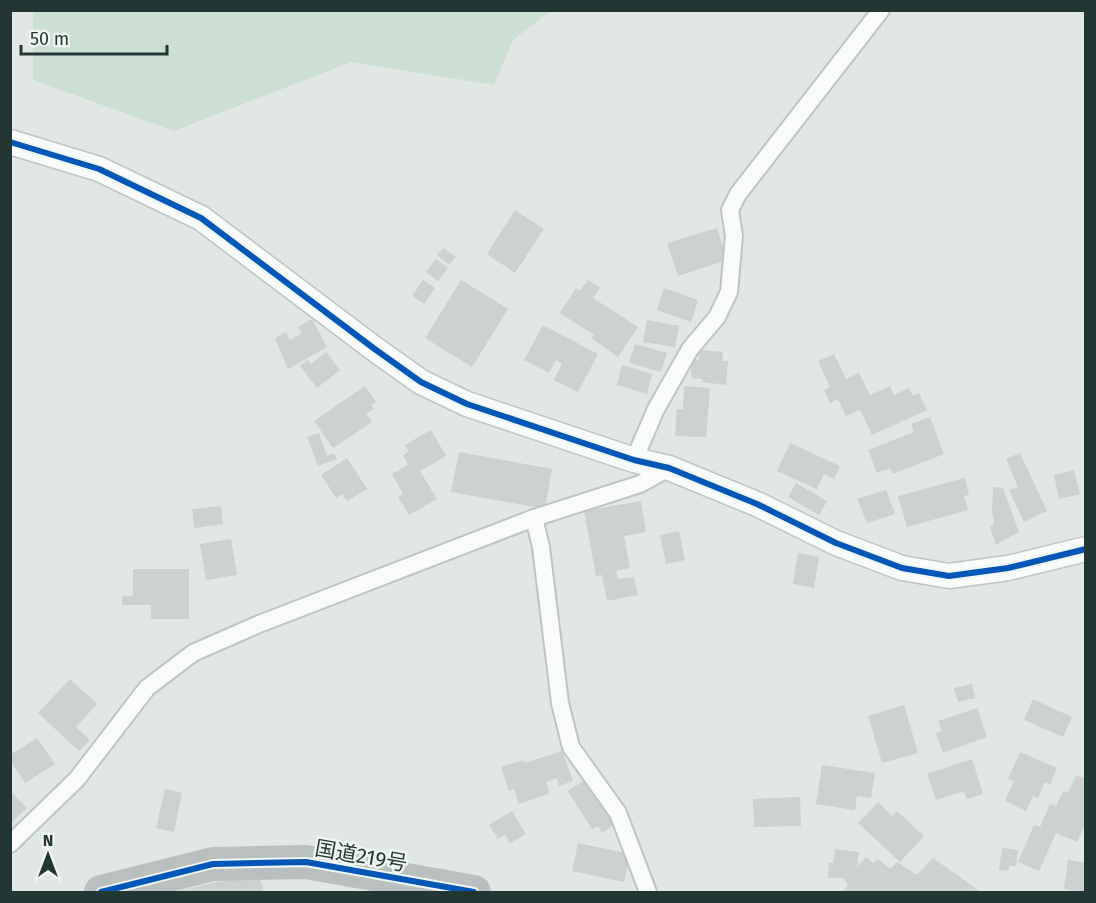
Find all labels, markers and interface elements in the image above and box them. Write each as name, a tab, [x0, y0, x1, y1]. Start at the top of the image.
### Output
scale bar	[21, 18, 166, 56]
text: 50 m	[30, 28, 69, 50]
north arrow	[18, 825, 78, 885]
text: N	[43, 831, 53, 850]
street label: 国道219号	[313, 835, 409, 877]

